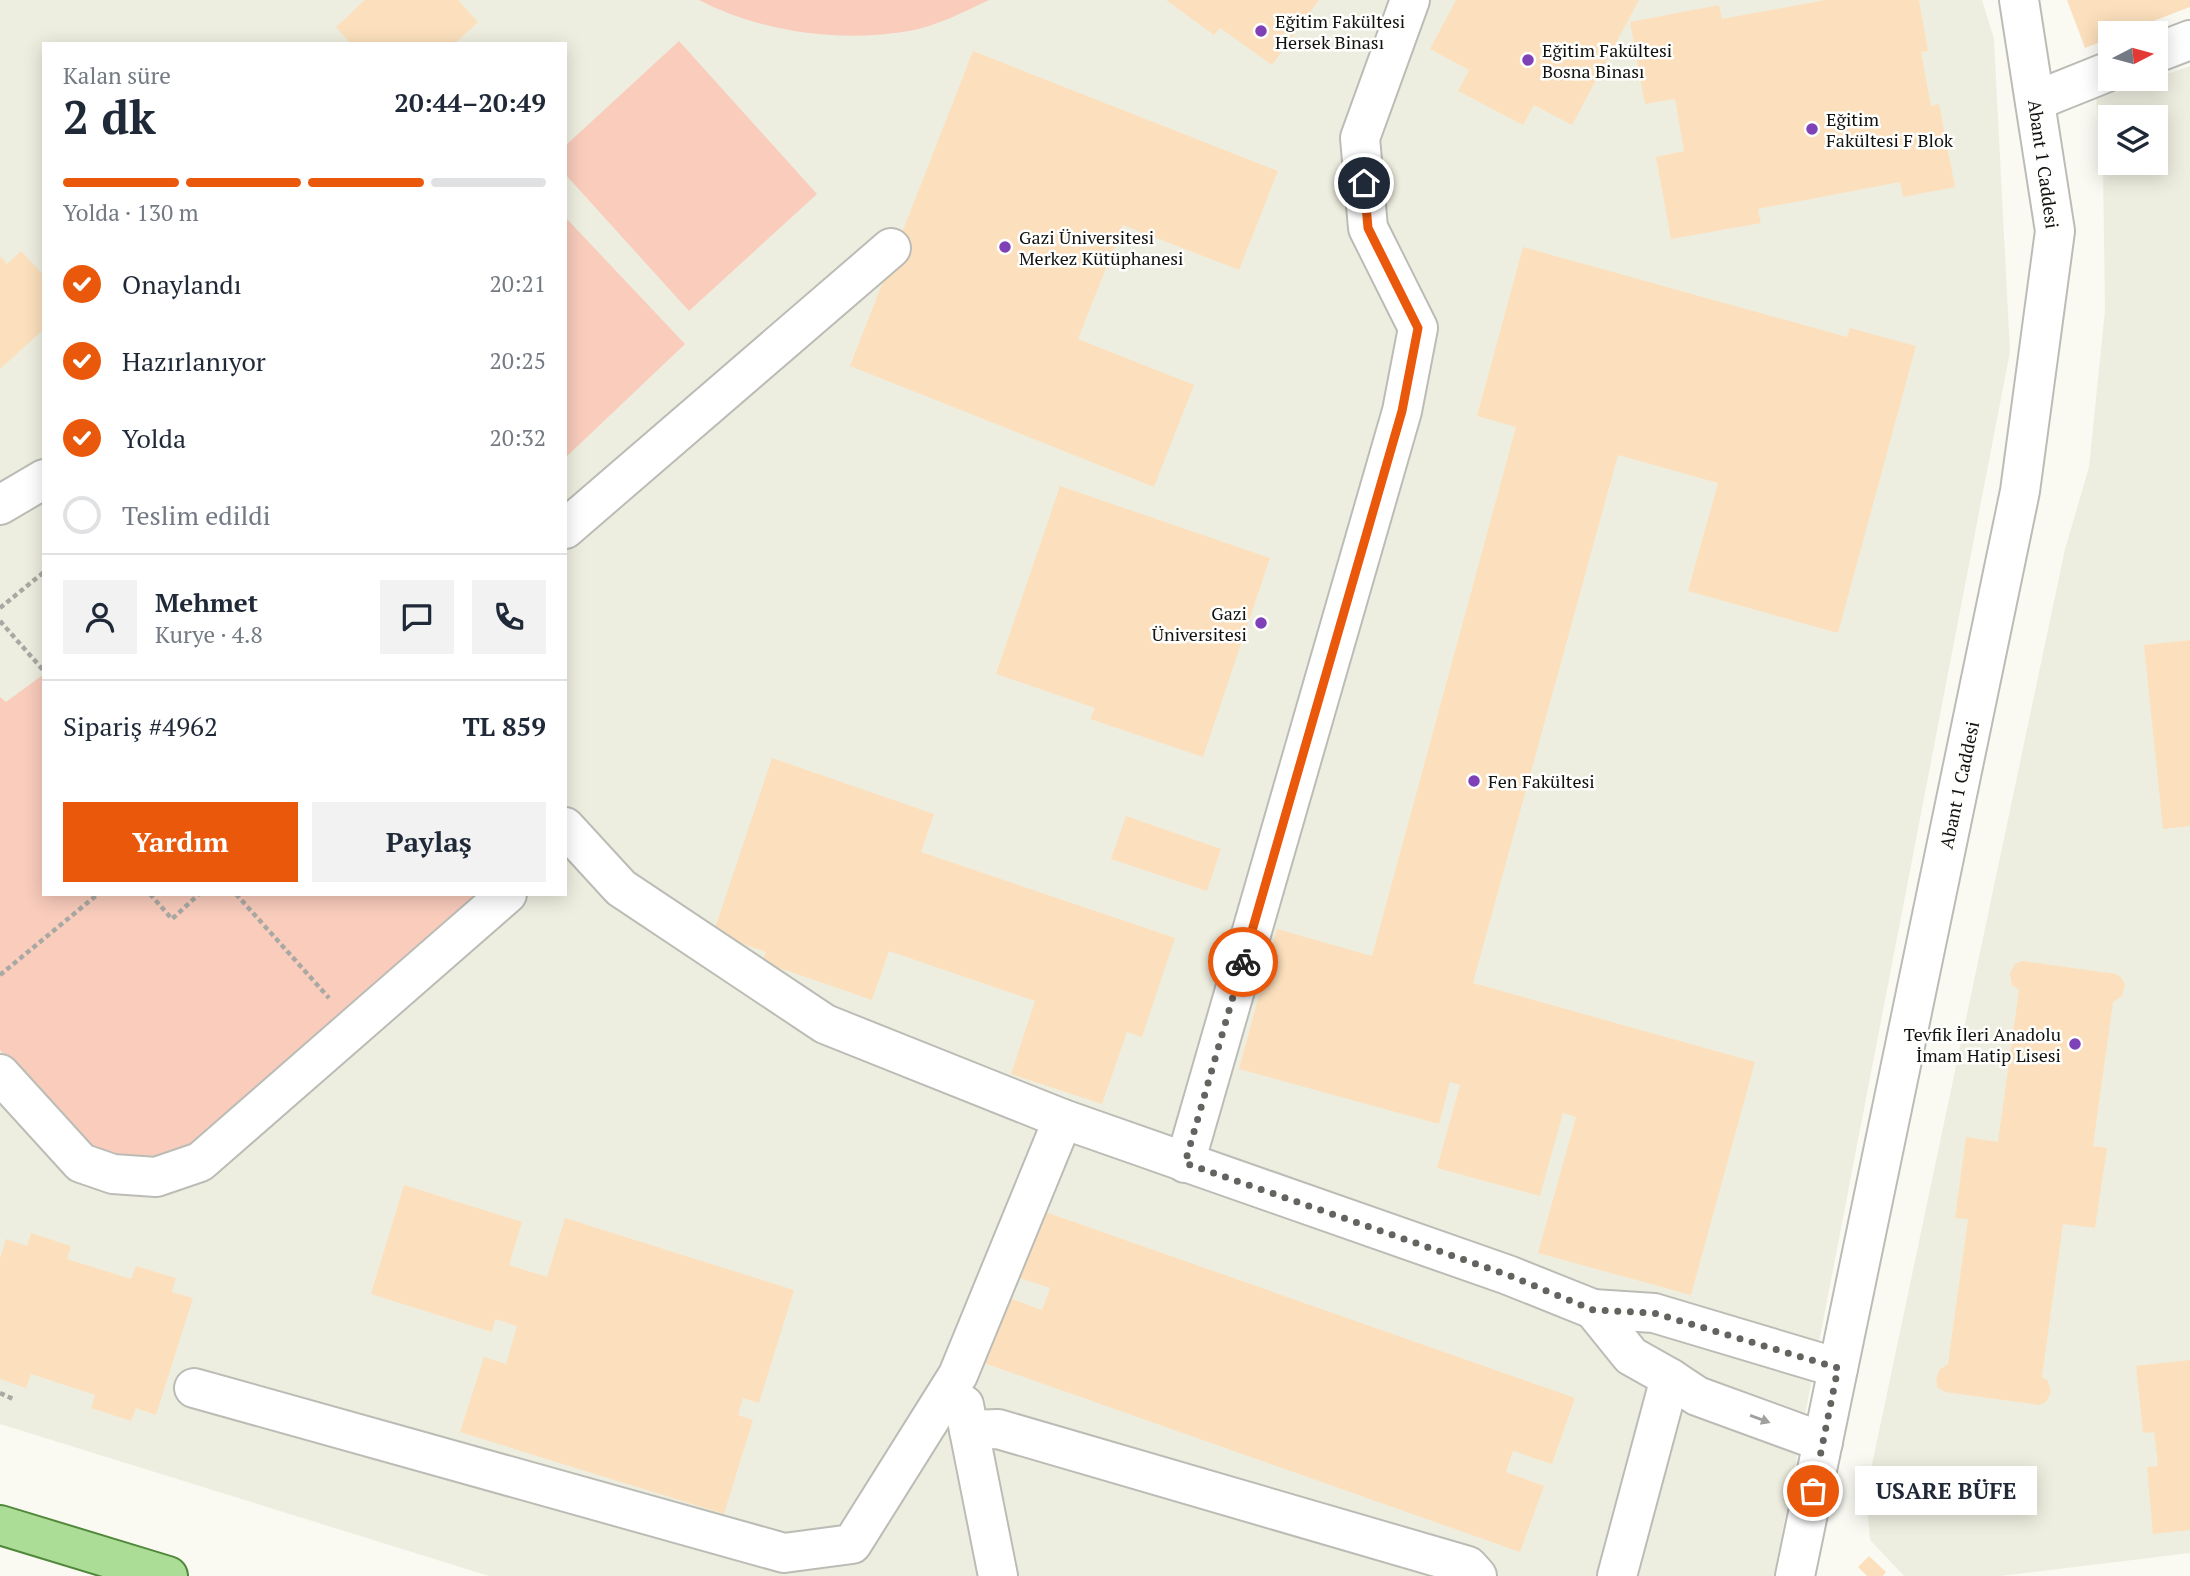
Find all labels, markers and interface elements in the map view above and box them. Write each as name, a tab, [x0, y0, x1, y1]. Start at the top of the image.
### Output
place label: Eğitim Fakültesi Hersek Binası	[1275, 9, 1405, 54]
north arrow	[2098, 21, 2168, 91]
map controls	[2098, 21, 2168, 175]
marker: Eğitim Fakültesi Hersek Binası	[1253, 23, 1269, 39]
place label: Eğitim Fakültesi Bosna Binası	[1542, 38, 1672, 83]
marker: Eğitim Fakültesi Bosna Binası	[1520, 52, 1536, 68]
text: Kalan süre	[63, 60, 171, 91]
text: 20:44–20:49	[394, 85, 546, 119]
text: 2 dk	[63, 86, 156, 147]
street label: Abant 1 Caddesi	[2023, 98, 2065, 230]
button: layers	[2098, 105, 2168, 175]
place label: Eğitim Fakültesi F Blok	[1826, 107, 1954, 152]
marker: Eğitim Fakültesi F Blok	[1804, 121, 1820, 137]
pin	[1334, 153, 1394, 213]
icon: home	[1345, 164, 1383, 202]
text: Yolda · 130 m	[63, 197, 199, 228]
place label: Gazi Üniversitesi Merkez Kütüphanesi	[1019, 225, 1183, 270]
marker: Gazi Üniversitesi Merkez Kütüphanesi	[997, 239, 1013, 255]
icon: check	[63, 265, 101, 303]
text: Onaylandı	[122, 267, 242, 301]
text: 20:21	[489, 268, 546, 299]
icon: check	[63, 342, 101, 380]
text: Hazırlanıyor	[122, 344, 266, 378]
text: 20:25	[489, 345, 546, 376]
icon: check	[63, 419, 101, 457]
text: Yolda	[122, 421, 186, 455]
text: 20:32	[489, 422, 546, 453]
text: Teslim edildi	[122, 498, 271, 532]
button: person	[63, 580, 137, 654]
button: chat	[380, 580, 454, 654]
button: phone	[472, 580, 546, 654]
text: Mehmet	[155, 585, 258, 619]
place label: Gazi Üniversitesi	[1152, 601, 1247, 646]
marker: Gazi Üniversitesi	[1253, 615, 1269, 631]
text: Kurye · 4.8	[155, 619, 263, 650]
text: Sipariş #4962	[63, 709, 218, 743]
text: TL 859	[462, 709, 546, 743]
street label: Abant 1 Caddesi	[1934, 719, 1984, 851]
place label: Fen Fakültesi	[1488, 769, 1595, 793]
marker: Fen Fakültesi	[1466, 773, 1482, 789]
button: Yardım	[63, 802, 298, 882]
button: Paylaş	[312, 802, 546, 882]
courier	[1208, 927, 1278, 997]
icon: bike	[1224, 943, 1262, 981]
place label: Tevfik İleri Anadolu İmam Hatip Lisesi	[1904, 1022, 2061, 1067]
marker: Tevfik İleri Anadolu İmam Hatip Lisesi	[2067, 1036, 2083, 1052]
one-way arrow	[1749, 1414, 1770, 1425]
pin	[1783, 1461, 1843, 1521]
callout: USARE BÜFE	[1855, 1466, 2037, 1516]
icon: bag	[1794, 1472, 1832, 1510]
text: USARE BÜFE	[1876, 1475, 2016, 1506]

